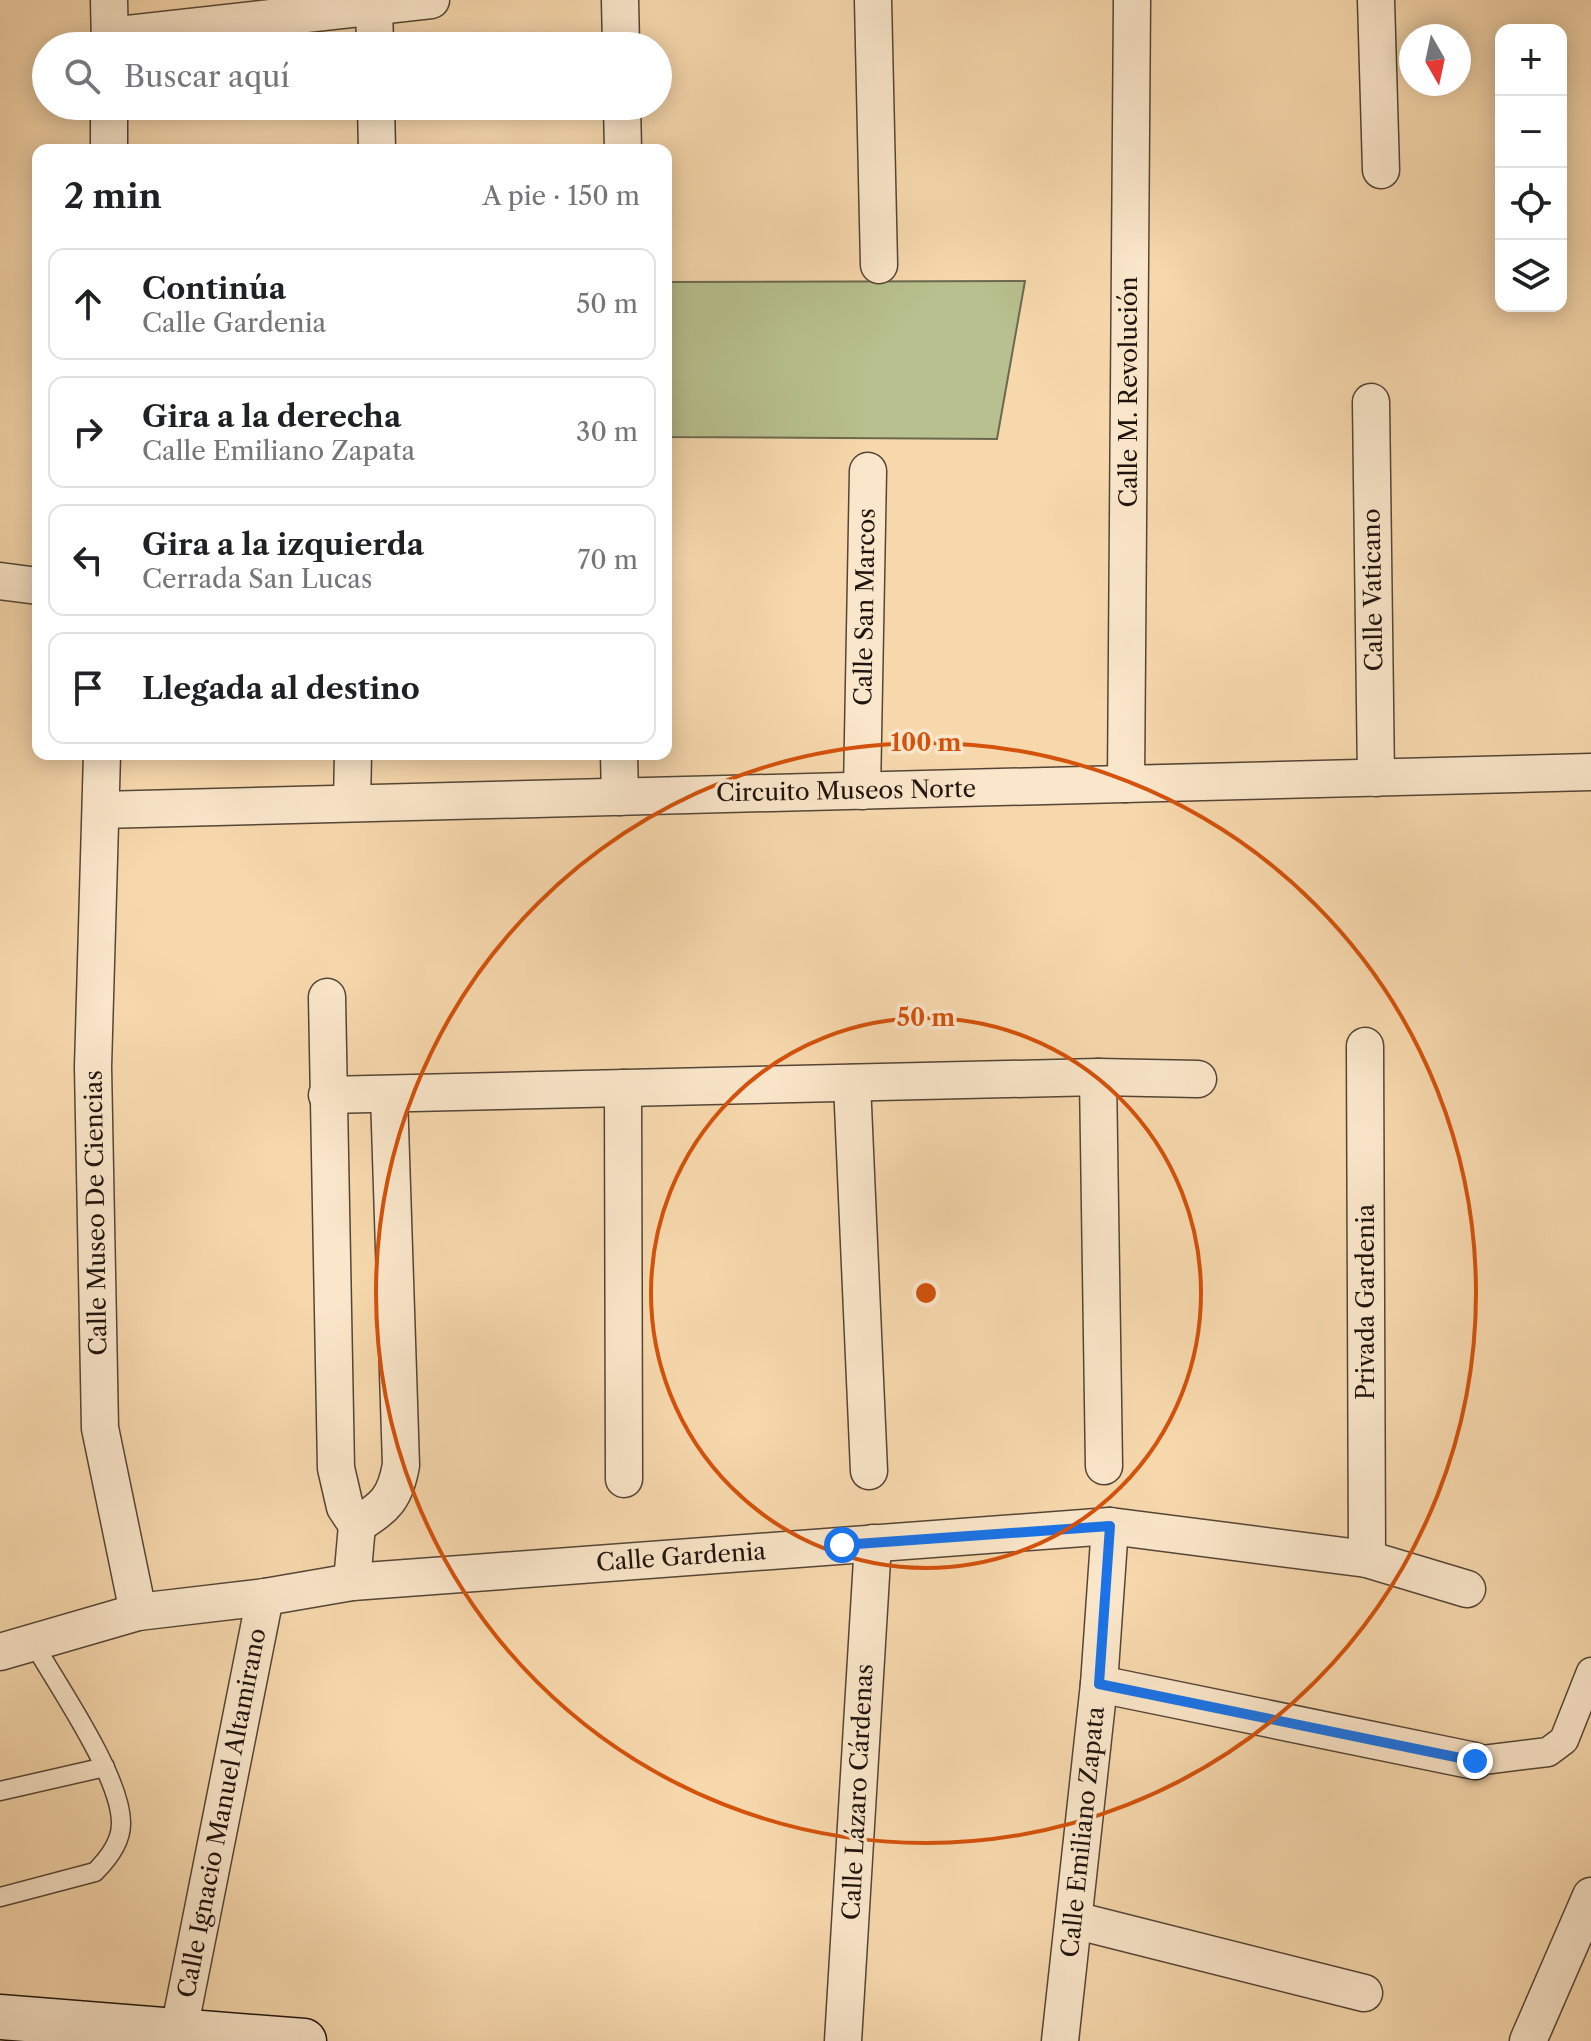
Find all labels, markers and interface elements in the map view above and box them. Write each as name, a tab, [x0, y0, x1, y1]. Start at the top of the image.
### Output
north arrow	[1399, 24, 1471, 96]
map controls	[1495, 24, 1567, 312]
button: +	[1495, 24, 1567, 96]
search box	[32, 32, 672, 120]
icon: search	[60, 54, 104, 98]
text: Buscar aquí	[124, 58, 290, 95]
button: −	[1495, 96, 1567, 168]
button: locate	[1495, 168, 1567, 240]
text: 2 min	[64, 175, 162, 217]
text: A pie · 150 m	[482, 180, 640, 212]
button: layers	[1495, 240, 1567, 312]
text: Continúa	[142, 270, 286, 307]
street label: Calle M. Revolución	[1114, 276, 1143, 508]
icon: ahead	[66, 282, 110, 326]
text: 50 m	[576, 288, 638, 320]
text: Calle Gardenia	[142, 307, 326, 339]
text: Gira a la derecha	[142, 398, 401, 435]
icon: right	[66, 410, 110, 454]
text: 30 m	[576, 416, 638, 448]
text: Calle Emiliano Zapata	[142, 435, 415, 467]
street label: Calle San Marcos	[848, 508, 881, 706]
street label: Calle Vaticano	[1357, 508, 1388, 672]
text: Gira a la izquierda	[142, 526, 424, 563]
icon: left	[66, 538, 110, 582]
text: 70 m	[578, 544, 638, 576]
text: Cerrada San Lucas	[142, 563, 372, 595]
icon: arrive	[66, 666, 110, 710]
text: Llegada al destino	[142, 670, 420, 707]
text: 100 m	[890, 728, 962, 757]
street label: Circuito Museos Norte	[716, 774, 976, 807]
text: 50 m	[897, 1003, 955, 1032]
street label: Calle Museo De Ciencias	[79, 1070, 112, 1356]
street label: Privada Gardenia	[1351, 1204, 1380, 1400]
centre of rings	[912, 1279, 940, 1307]
route start	[824, 1527, 860, 1563]
street label: Calle Gardenia	[595, 1536, 767, 1577]
street label: Calle Ignacio Manuel Altamirano	[171, 1626, 272, 2000]
street label: Calle Lázaro Cárdenas	[836, 1663, 879, 1921]
street label: Calle Emiliano Zapata	[1055, 1705, 1110, 1959]
route end	[1457, 1743, 1493, 1779]

